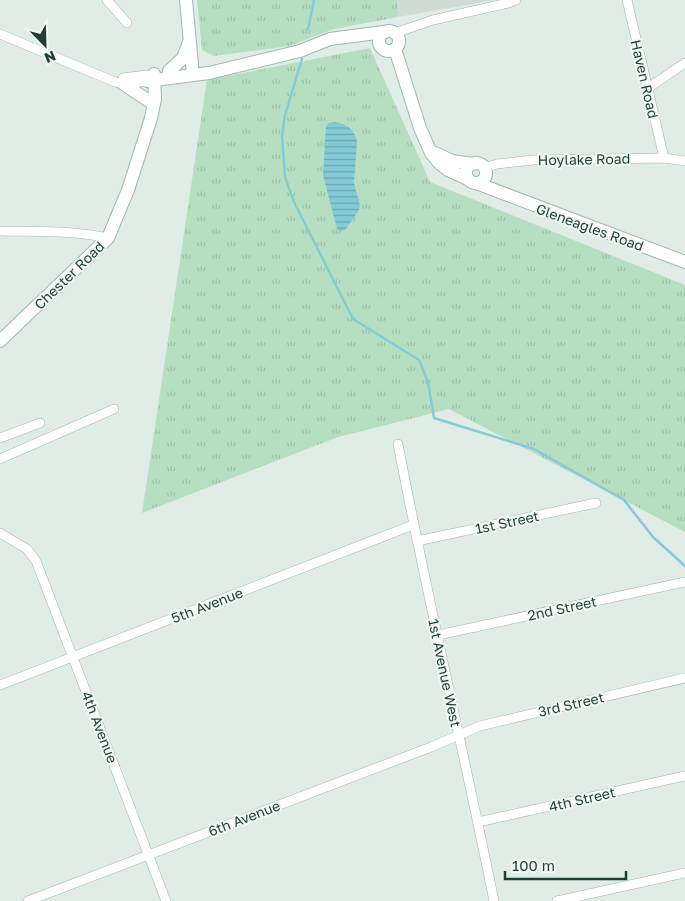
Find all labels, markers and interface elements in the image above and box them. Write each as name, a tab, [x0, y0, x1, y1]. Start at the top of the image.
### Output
north arrow	[20, 20, 70, 70]
street label: Haven Road	[628, 38, 662, 120]
text: N	[42, 48, 58, 67]
street label: Hoylake Road	[538, 150, 630, 168]
street label: Gleneagles Road	[534, 200, 646, 254]
street label: Chester Road	[30, 237, 108, 313]
street label: 1st Street	[474, 507, 540, 537]
street label: 5th Avenue	[169, 584, 245, 626]
street label: 2nd Street	[526, 592, 598, 624]
street label: 1st Avenue West	[425, 617, 465, 729]
street label: 3rd Street	[536, 688, 606, 720]
street label: 4th Avenue	[79, 689, 121, 765]
street label: 4th Street	[547, 783, 617, 815]
street label: 6th Avenue	[206, 797, 282, 839]
scale bar	[505, 848, 626, 880]
text: 100 m	[512, 856, 555, 874]

